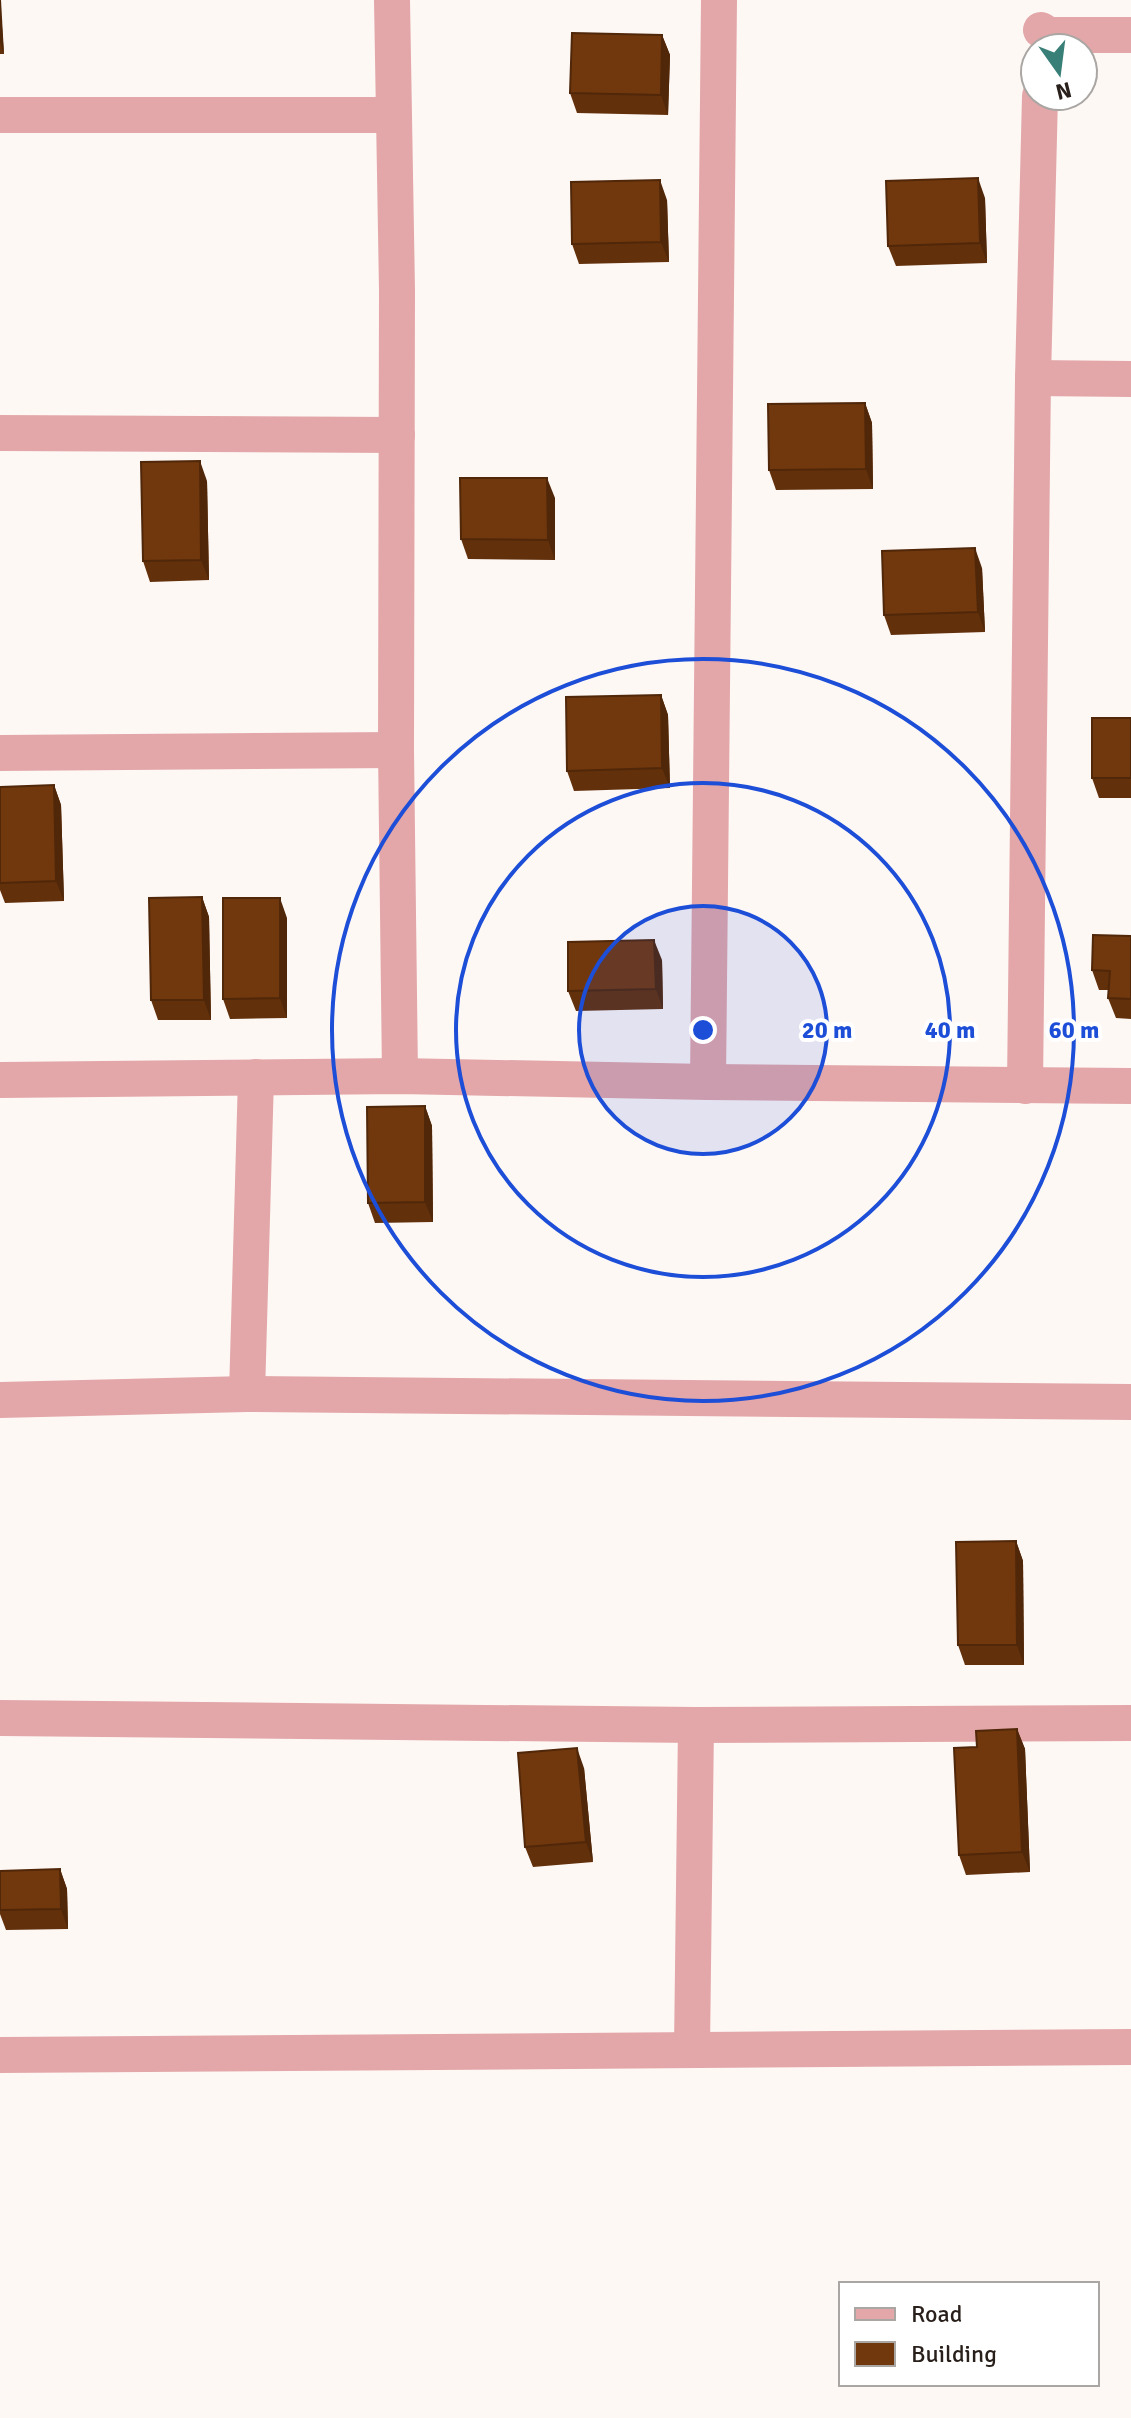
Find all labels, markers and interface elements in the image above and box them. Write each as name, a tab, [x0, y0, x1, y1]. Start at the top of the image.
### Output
north arrow	[1019, 32, 1099, 112]
text: N	[1053, 76, 1074, 106]
text: 20 m	[802, 1015, 852, 1045]
text: 40 m	[925, 1015, 975, 1045]
text: 60 m	[1049, 1015, 1099, 1045]
centre of rings	[689, 1016, 717, 1044]
legend	[839, 2282, 1099, 2386]
text: Road	[911, 2299, 962, 2329]
text: Building	[911, 2339, 997, 2369]

